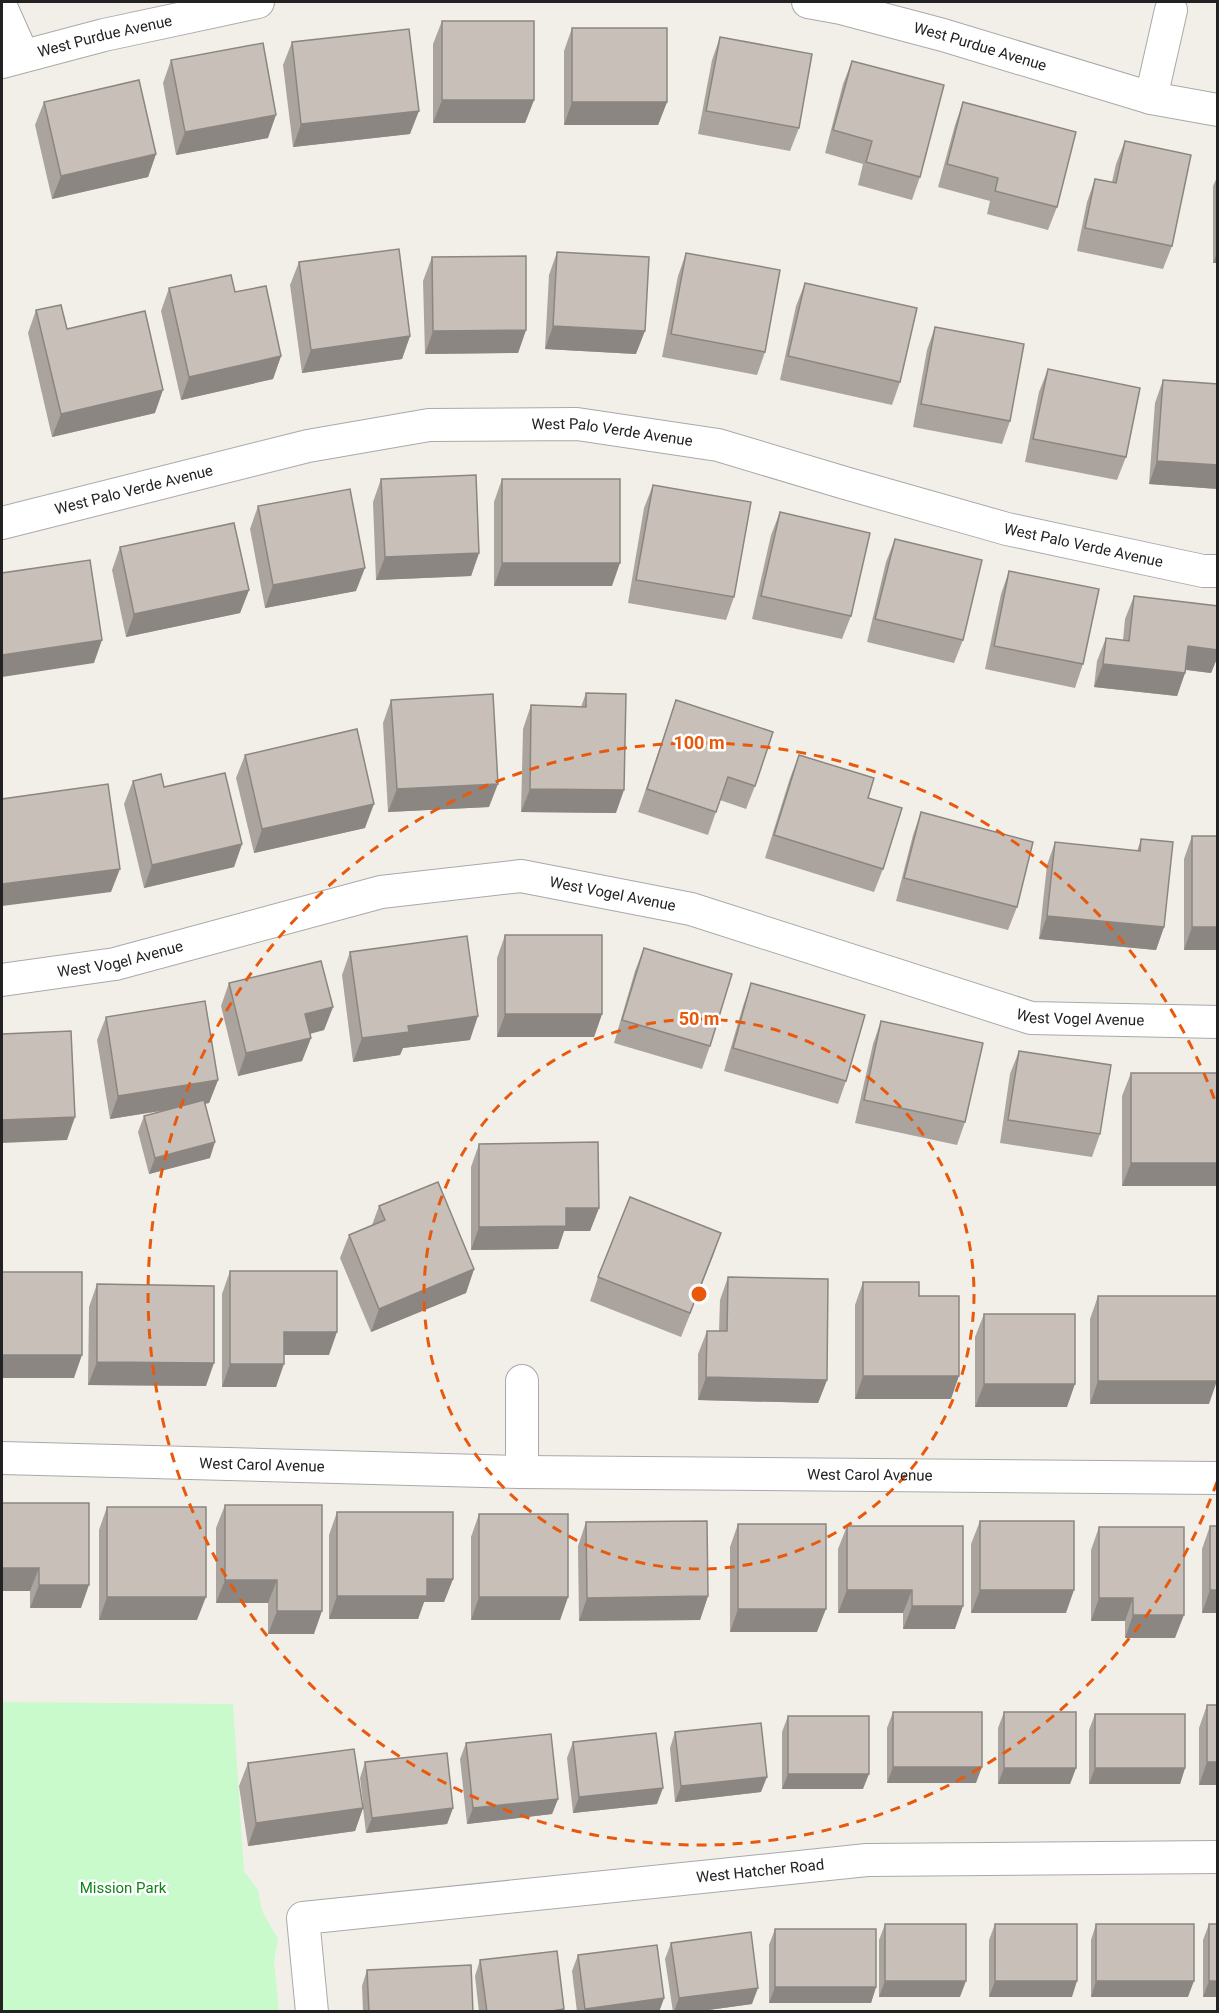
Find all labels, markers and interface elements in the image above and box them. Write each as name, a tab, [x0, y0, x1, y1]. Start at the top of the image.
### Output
street label: West Purdue Avenue	[36, 12, 174, 61]
street label: West Purdue Avenue	[912, 19, 1049, 75]
street label: West Palo Verde Avenue	[531, 415, 694, 450]
street label: West Palo Verde Avenue	[53, 461, 215, 518]
street label: West Palo Verde Avenue	[1002, 520, 1165, 571]
text: 100 m	[673, 732, 725, 753]
street label: West Vogel Avenue	[548, 873, 677, 915]
street label: West Vogel Avenue	[56, 937, 185, 981]
street label: West Vogel Avenue	[1014, 1005, 1144, 1029]
text: 50 m	[679, 1008, 719, 1029]
centre of rings	[689, 1284, 709, 1304]
street label: West Carol Avenue	[199, 1454, 325, 1476]
street label: West Carol Avenue	[807, 1465, 933, 1485]
street label: West Hatcher Road	[695, 1855, 825, 1887]
park label: Mission Park	[80, 1879, 167, 1897]

